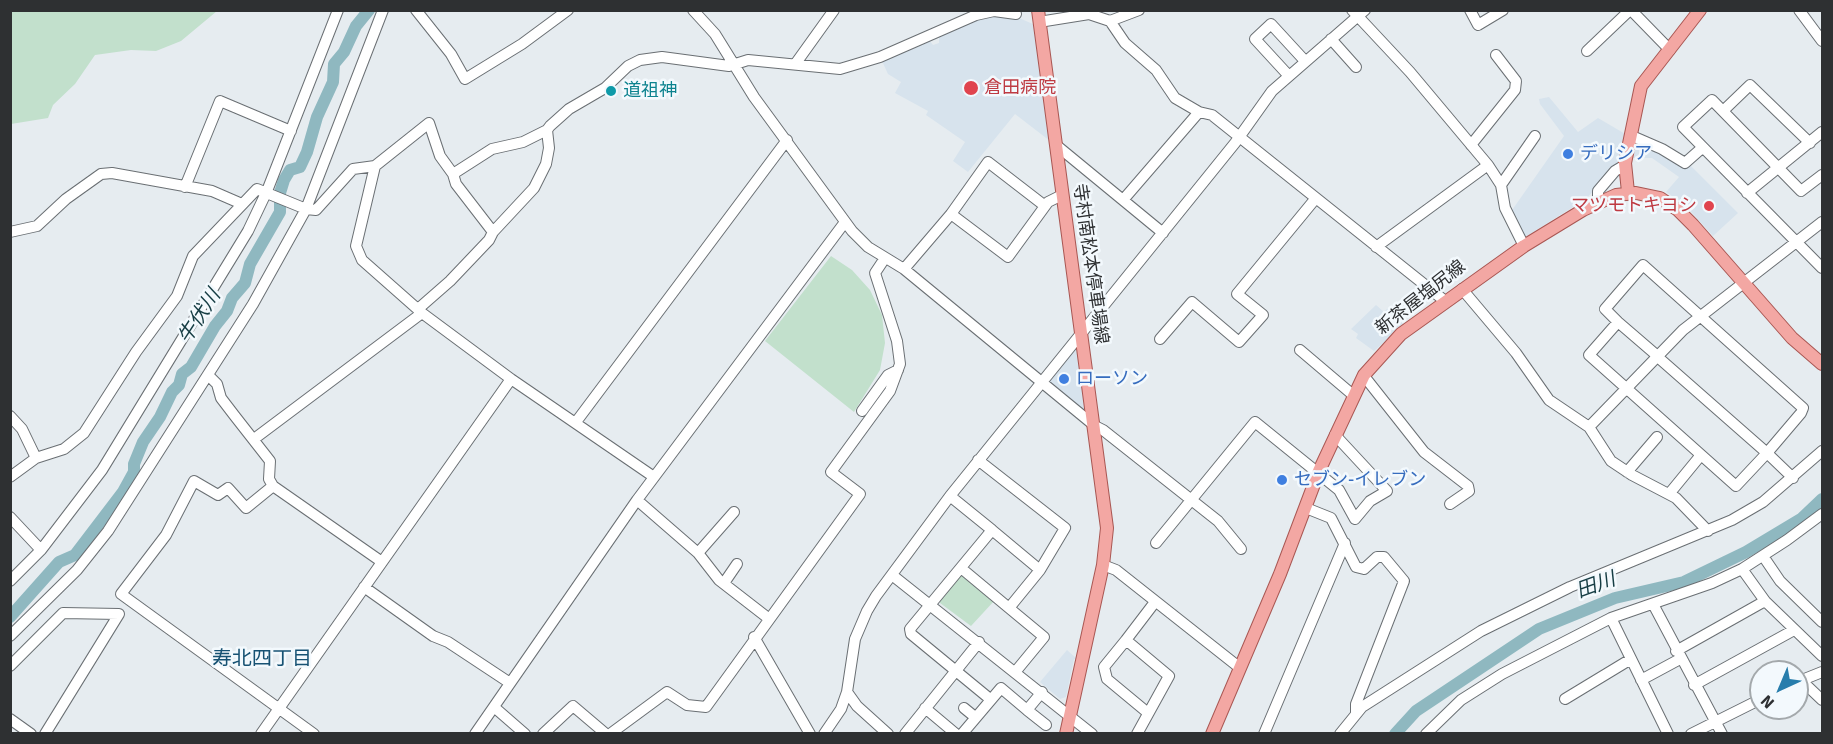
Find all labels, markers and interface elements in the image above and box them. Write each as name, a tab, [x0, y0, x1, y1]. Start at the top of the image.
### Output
place label: 倉田病院	[984, 77, 1056, 99]
marker: 倉田病院	[962, 79, 980, 97]
place label: 道祖神	[623, 80, 677, 102]
marker: 道祖神	[604, 84, 618, 98]
place label: デリシア	[1580, 143, 1652, 165]
marker: デリシア	[1561, 147, 1575, 161]
street label: 寺村南松本停車場線	[1068, 182, 1112, 346]
place label: マツモトキヨシ	[1571, 195, 1697, 217]
marker: マツモトキヨシ	[1702, 199, 1716, 213]
street label: 新茶屋塩尻線	[1372, 256, 1470, 340]
water label: 牛伏川	[174, 285, 226, 349]
place label: ローソン	[1076, 368, 1148, 390]
marker: ローソン	[1057, 372, 1071, 386]
place label: セブン-イレブン	[1294, 469, 1426, 491]
marker: セブン-イレブン	[1275, 473, 1289, 487]
water label: 田川	[1573, 568, 1619, 604]
district label: 寿北四丁目	[212, 648, 312, 672]
north arrow	[1749, 660, 1809, 720]
text: N	[1757, 690, 1779, 713]

